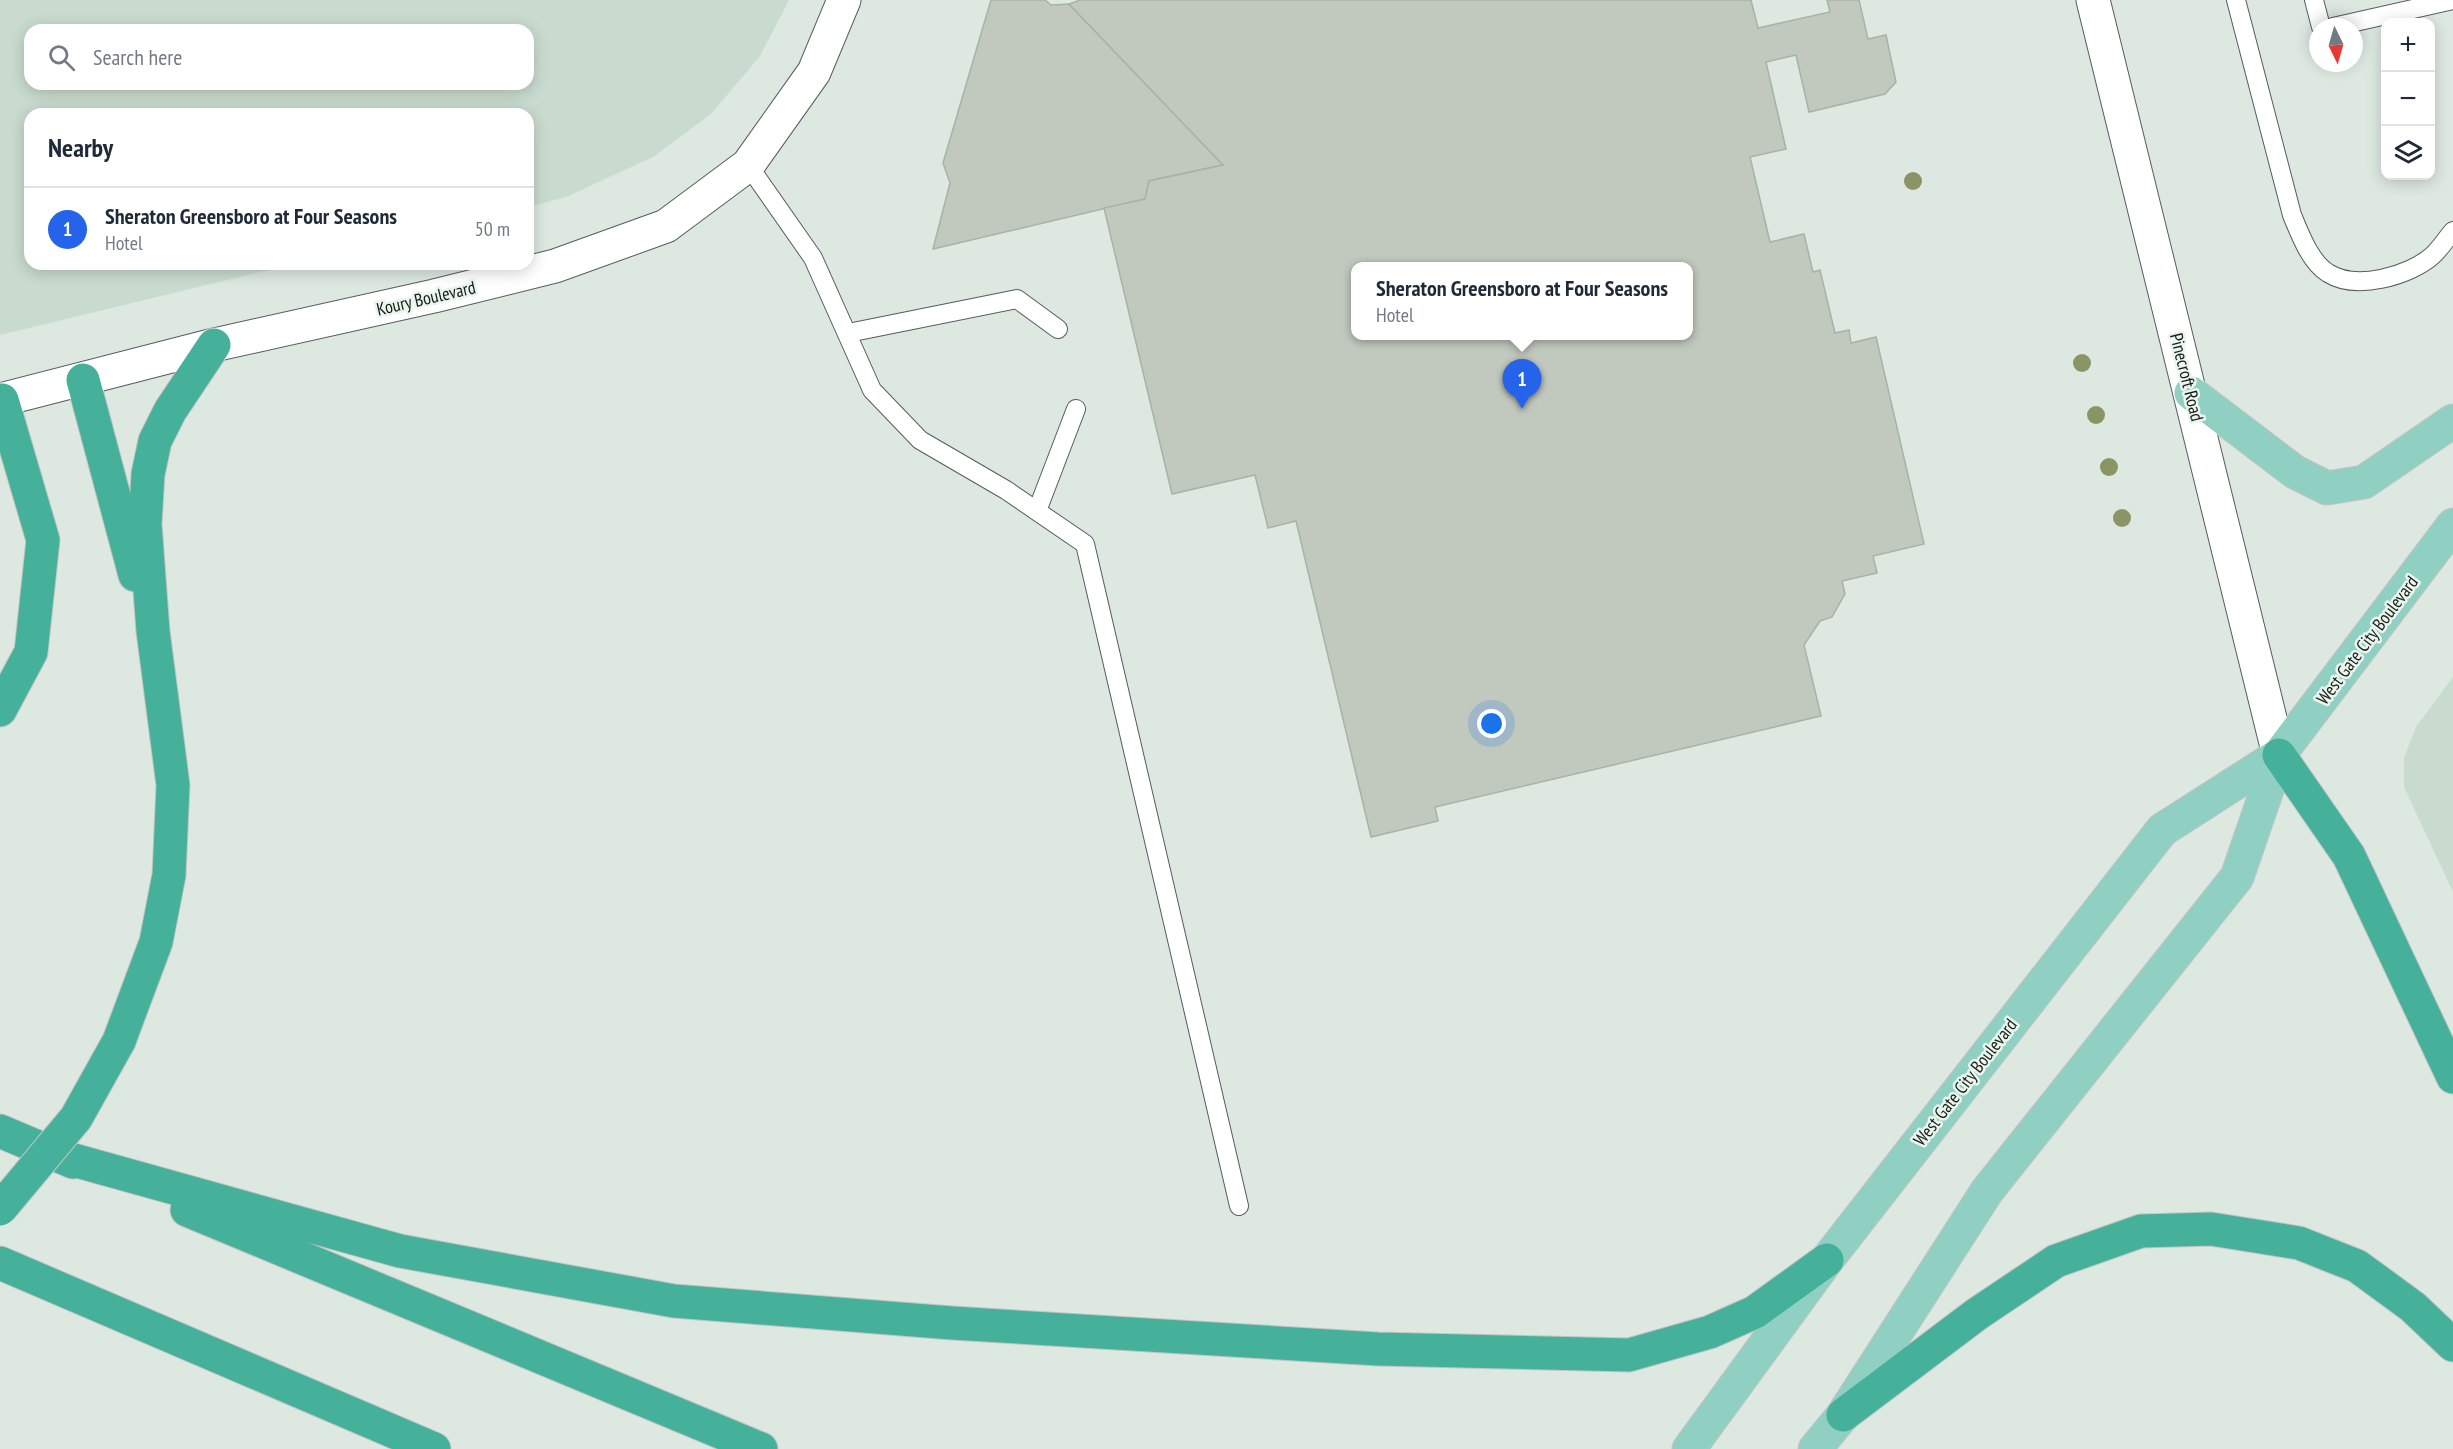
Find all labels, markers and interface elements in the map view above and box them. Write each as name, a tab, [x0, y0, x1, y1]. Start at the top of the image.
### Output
north arrow	[2309, 18, 2363, 72]
map controls	[2381, 18, 2435, 180]
button: +	[2381, 18, 2435, 72]
search box	[24, 24, 534, 90]
icon: search	[45, 41, 78, 74]
text: Search here	[93, 43, 182, 71]
button: −	[2381, 72, 2435, 126]
button: layers	[2381, 126, 2435, 180]
text: Nearby	[48, 131, 113, 164]
text: Sheraton Greensboro at Four Seasons	[105, 202, 397, 230]
text: 1	[63, 216, 72, 242]
text: 50 m	[475, 216, 510, 242]
text: Hotel	[105, 230, 143, 256]
popup	[1351, 262, 1693, 340]
text: Sheraton Greensboro at Four Seasons	[1376, 274, 1668, 302]
street label: Koury Boulevard	[374, 275, 478, 321]
text: Hotel	[1376, 302, 1414, 328]
street label: Pinecroft Road	[2165, 331, 2209, 423]
pin: 1	[1502, 360, 1541, 409]
street label: West Gate City Boulevard	[2311, 571, 2423, 709]
your location	[1477, 709, 1506, 738]
street label: West Gate City Boulevard	[1908, 1014, 2022, 1150]

